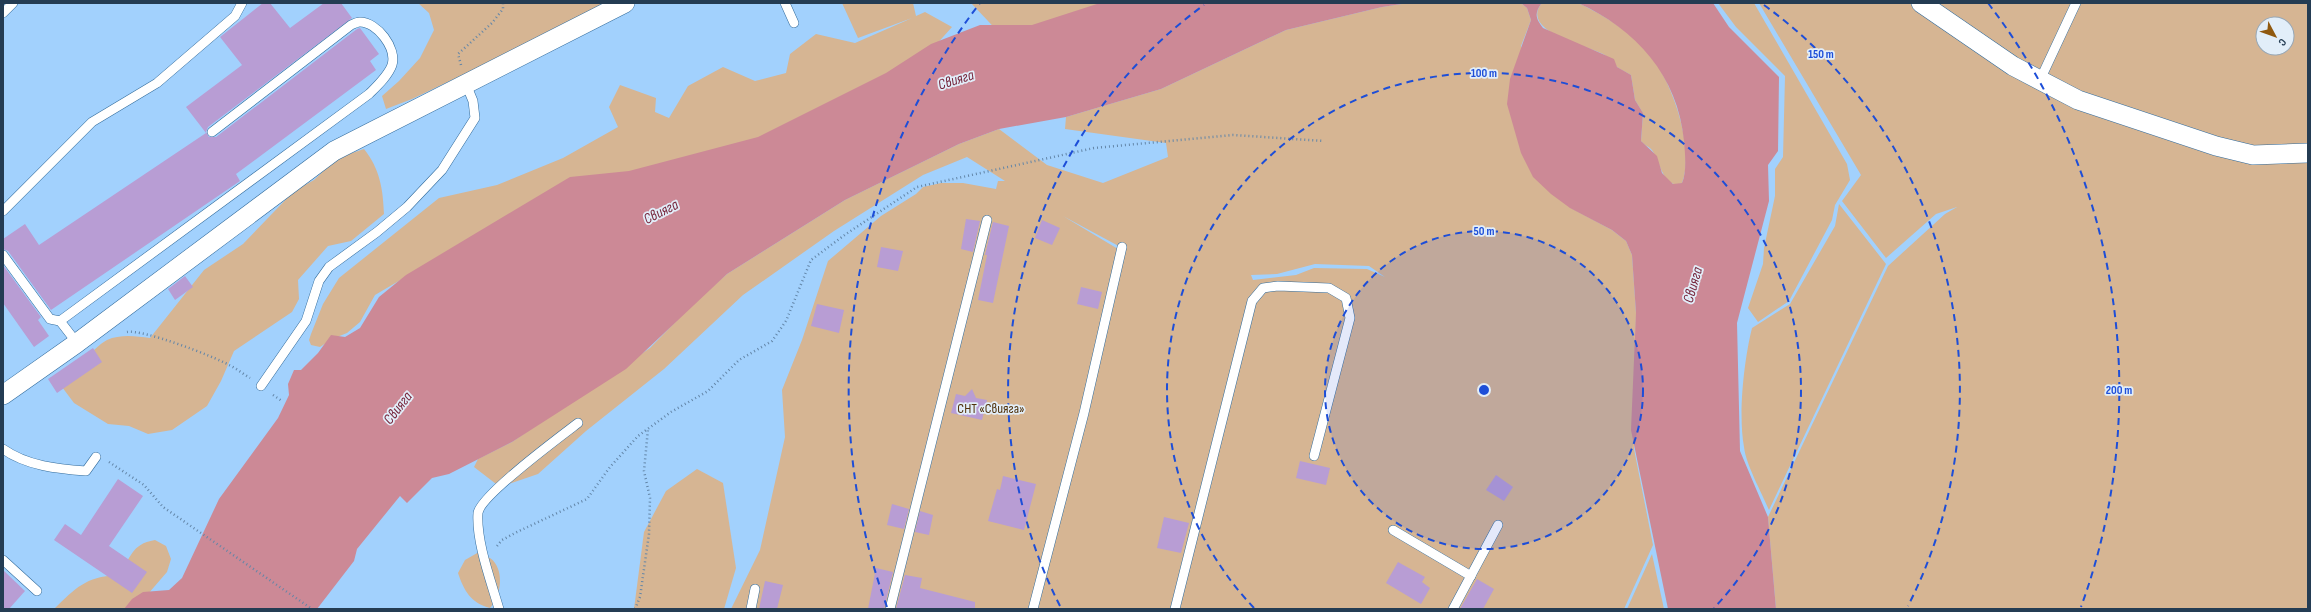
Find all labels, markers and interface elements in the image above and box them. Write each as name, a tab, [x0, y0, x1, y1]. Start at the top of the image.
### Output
north arrow	[2255, 16, 2295, 56]
text: С	[2275, 36, 2289, 49]
text: 150 m	[1808, 47, 1834, 62]
water label: Свияга	[936, 66, 976, 94]
text: 100 m	[1471, 66, 1497, 81]
water label: Свияга	[640, 195, 682, 229]
text: 50 m	[1474, 224, 1494, 239]
water label: Свияга	[1679, 265, 1707, 305]
centre of rings	[1477, 383, 1491, 397]
text: 200 m	[2106, 383, 2132, 398]
water label: Свияга	[379, 388, 417, 428]
park label: СНТ «Свияга»	[957, 400, 1025, 417]

